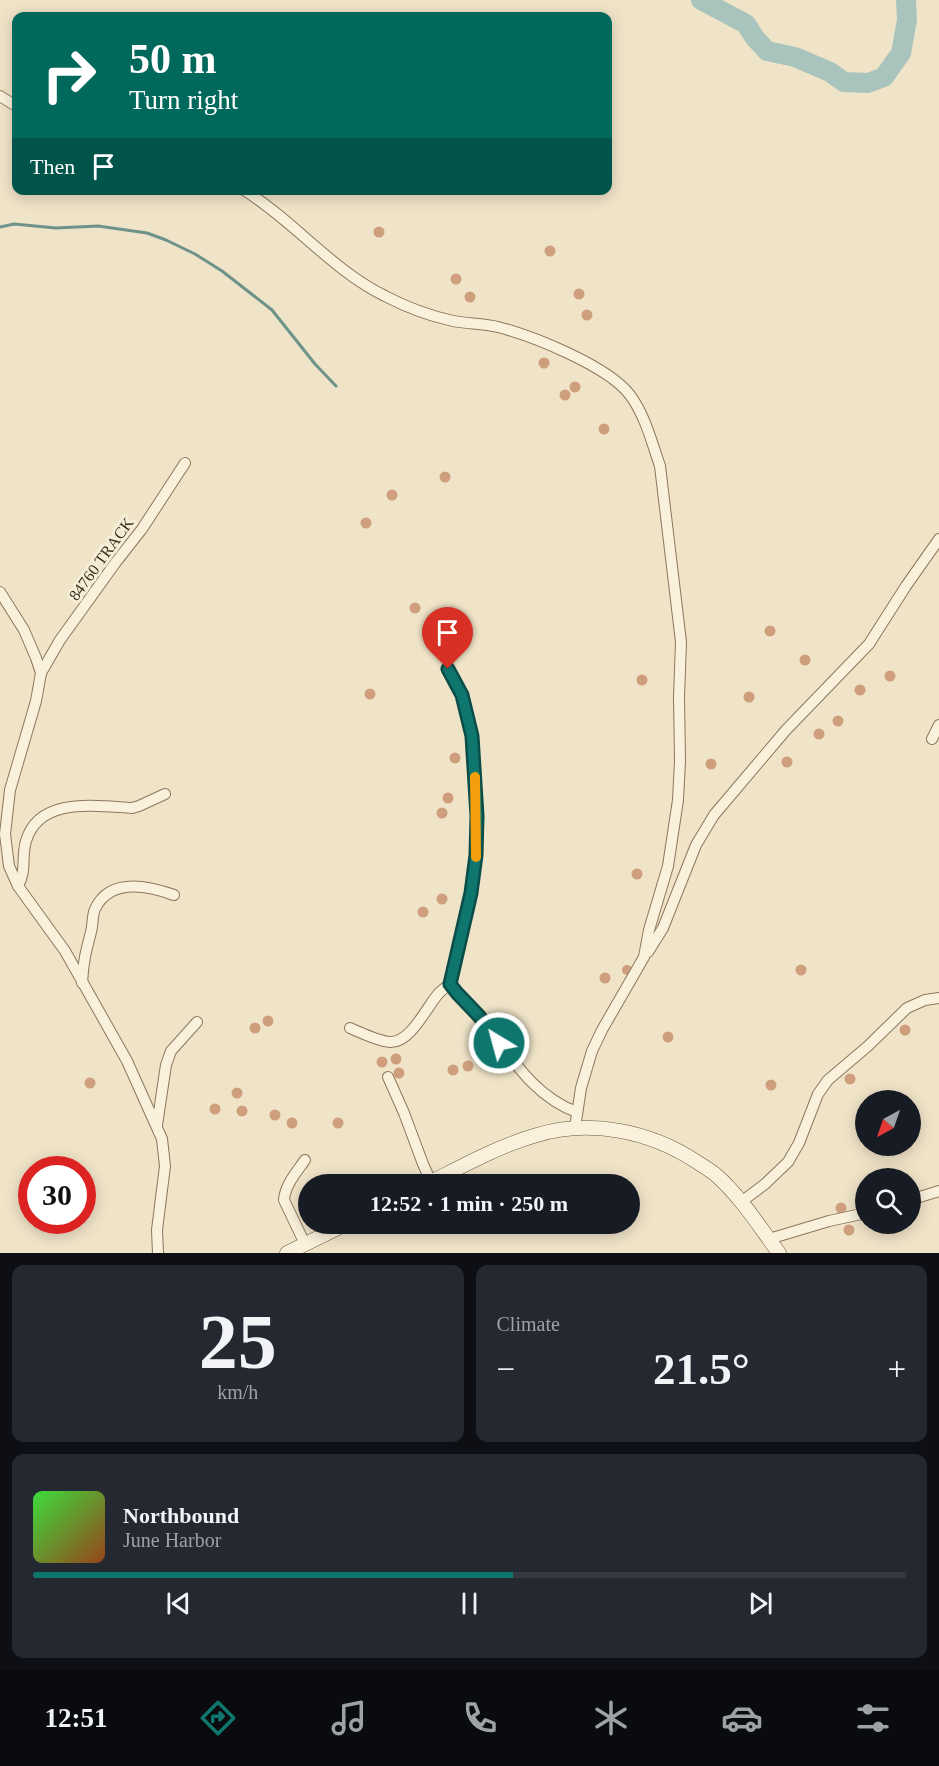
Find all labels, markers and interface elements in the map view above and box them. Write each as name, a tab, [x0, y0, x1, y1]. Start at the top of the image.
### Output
icon: right	[30, 36, 108, 114]
text: 50 m	[129, 36, 217, 82]
text: Turn right	[129, 85, 238, 115]
icon: arrive	[87, 150, 120, 183]
text: Then	[30, 154, 75, 179]
street label: 84760 TRACK	[65, 514, 137, 604]
pin	[422, 607, 473, 669]
icon: arrive	[431, 616, 464, 649]
position arrow	[467, 1011, 531, 1075]
north arrow	[855, 1090, 921, 1156]
map controls	[855, 1090, 921, 1234]
speed limit sign: 30	[18, 1156, 96, 1234]
button: search	[855, 1168, 921, 1234]
text: 12:52 · 1 min · 250 m	[370, 1191, 568, 1216]
text: 25	[199, 1298, 277, 1385]
text: Climate	[497, 1313, 560, 1335]
text: 21.5°	[653, 1344, 750, 1394]
text: −	[497, 1351, 515, 1387]
text: +	[887, 1351, 906, 1387]
text: km/h	[217, 1381, 258, 1403]
text: Northbound	[123, 1503, 239, 1528]
text: June Harbor	[123, 1529, 221, 1551]
icon: previous	[162, 1587, 195, 1620]
icon: pause	[453, 1587, 486, 1620]
icon: next	[744, 1587, 777, 1620]
icon: directions	[197, 1697, 239, 1739]
icon: music	[328, 1697, 370, 1739]
icon: phone	[459, 1697, 501, 1739]
icon: climate	[590, 1697, 632, 1739]
icon: car	[721, 1697, 763, 1739]
icon: filters	[852, 1697, 894, 1739]
text: 12:51	[45, 1703, 108, 1733]

